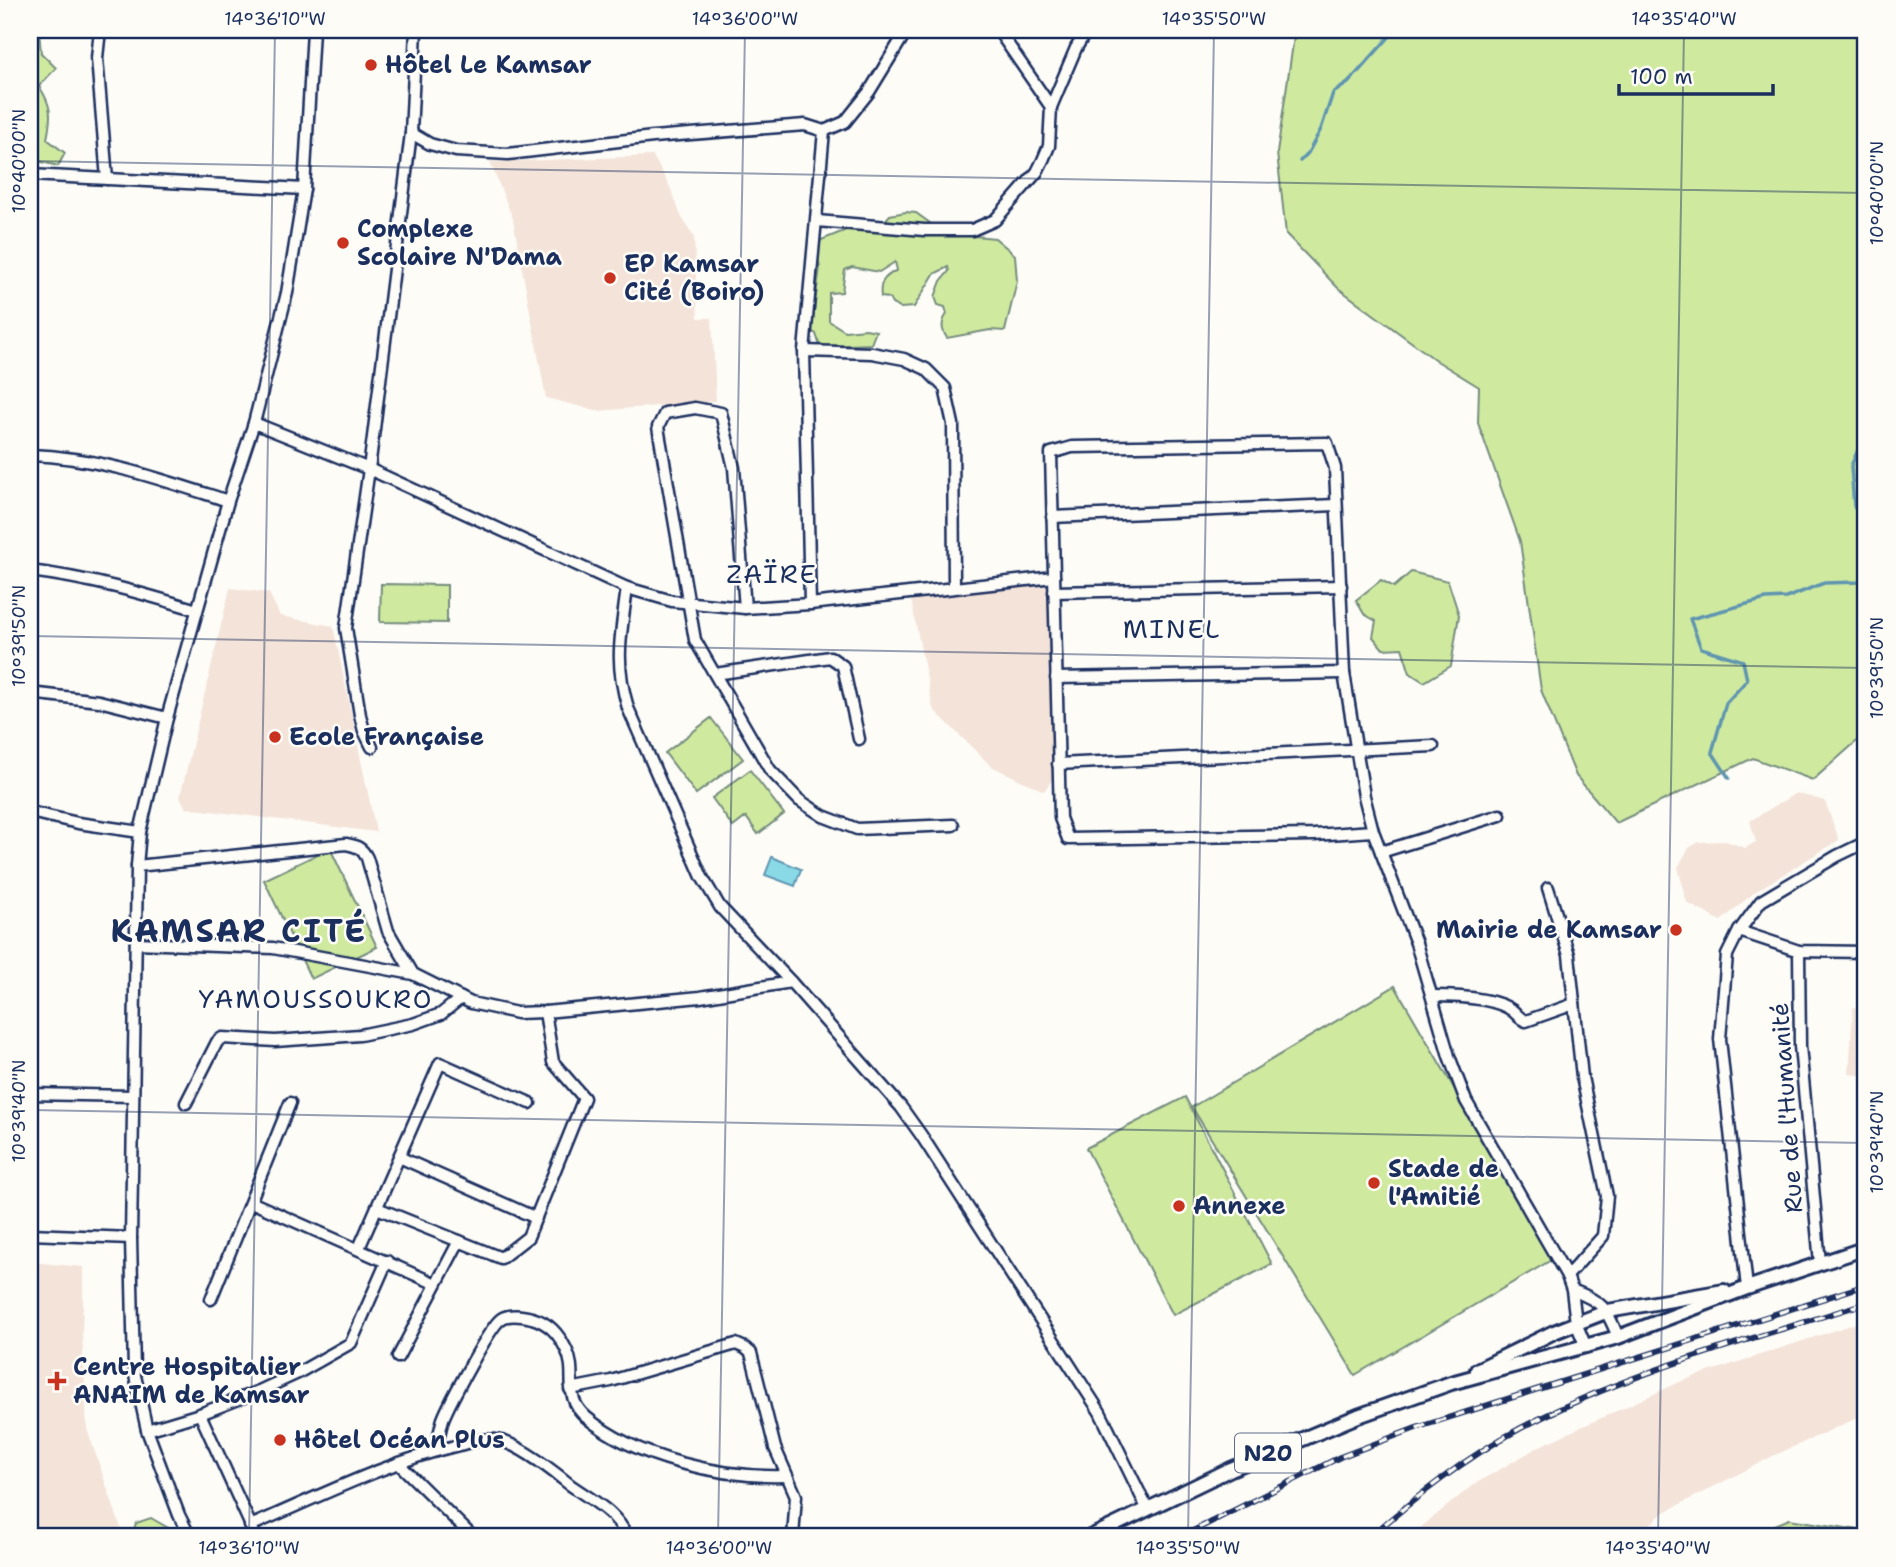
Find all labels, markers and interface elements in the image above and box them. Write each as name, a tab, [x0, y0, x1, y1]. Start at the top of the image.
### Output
text: 14°36'10"W	[224, 7, 326, 31]
text: 14°36'00"W	[692, 7, 798, 31]
text: 14°35'50"W	[1162, 7, 1266, 31]
text: 14°35'40"W	[1631, 7, 1737, 31]
place label: Hôtel Le Kamsar	[385, 49, 592, 81]
scale bar	[1619, 52, 1773, 96]
marker: Hôtel Le Kamsar	[363, 57, 379, 73]
text: 100 m	[1630, 63, 1693, 91]
text: 10°40'00"N	[7, 109, 31, 213]
text: 10°40'00"N	[1865, 141, 1889, 245]
place label: Complexe Scolaire N'Dama	[357, 213, 562, 273]
marker: Complexe Scolaire N'Dama	[335, 235, 351, 251]
place label: EP Kamsar Cité (Boiro)	[624, 248, 764, 308]
marker: EP Kamsar Cité (Boiro)	[602, 270, 618, 286]
district label: ZAÏRE	[726, 556, 818, 591]
text: 10°39'50"N	[7, 585, 31, 687]
district label: MINEL	[1123, 611, 1221, 646]
text: 10°39'50"N	[1865, 617, 1889, 719]
place label: Ecole Française	[289, 721, 484, 753]
marker: Ecole Française	[267, 729, 283, 745]
district label: KAMSAR CITÉ	[111, 908, 367, 952]
place label: Mairie de Kamsar	[1436, 914, 1662, 946]
marker: Mairie de Kamsar	[1668, 922, 1684, 938]
district label: YAMOUSSOUKRO	[199, 981, 433, 1016]
street label: Rue de l'Humanité	[1764, 1002, 1810, 1214]
text: 10°39'40"N	[7, 1059, 31, 1163]
text: 10°39'40"N	[1865, 1090, 1889, 1194]
place label: Stade de l'Amitié	[1388, 1153, 1499, 1213]
marker: Stade de l'Amitié	[1366, 1175, 1382, 1191]
place label: Annexe	[1193, 1190, 1286, 1222]
marker: Annexe	[1171, 1198, 1187, 1214]
place label: Centre Hospitalier ANAIM de Kamsar	[73, 1351, 310, 1411]
marker: Centre Hospitalier ANAIM de Kamsar	[47, 1371, 67, 1391]
place label: Hôtel Océan Plus	[294, 1424, 505, 1456]
marker: Hôtel Océan Plus	[272, 1432, 288, 1448]
road number: N20	[1235, 1434, 1301, 1472]
text: 14°36'10"W	[198, 1536, 300, 1560]
text: 14°36'00"W	[666, 1536, 772, 1560]
text: 14°35'50"W	[1136, 1536, 1240, 1560]
text: 14°35'40"W	[1605, 1536, 1711, 1560]

